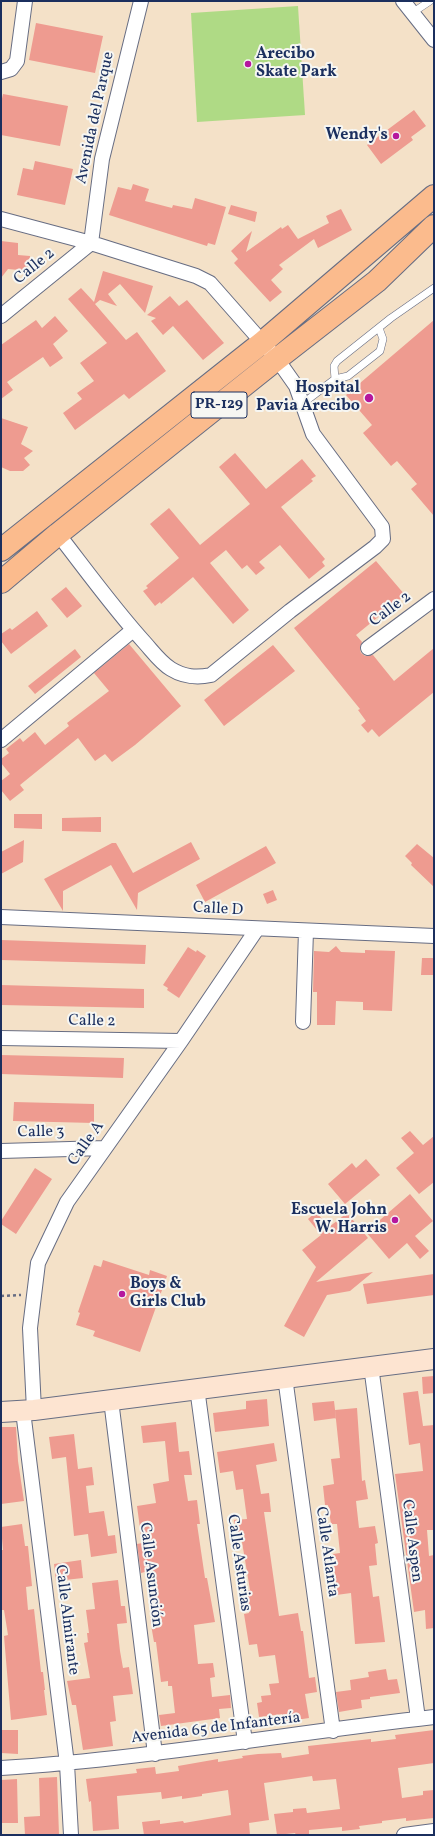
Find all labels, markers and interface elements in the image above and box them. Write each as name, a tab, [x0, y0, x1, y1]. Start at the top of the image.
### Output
place label: Arecibo Skate Park	[256, 45, 337, 83]
street label: Avenida del Parque	[73, 50, 119, 186]
marker: Arecibo Skate Park	[243, 59, 253, 69]
place label: Wendy's	[326, 126, 388, 146]
marker: Wendy's	[391, 131, 401, 141]
street label: Calle 2	[11, 245, 59, 289]
place label: Hospital Pavia Arecibo	[256, 379, 360, 417]
road number: PR-129	[191, 392, 247, 418]
marker: Hospital Pavia Arecibo	[363, 392, 375, 404]
street label: Calle 2	[366, 588, 416, 632]
street label: Calle D	[192, 899, 244, 921]
street label: Calle 2	[68, 1012, 116, 1032]
street label: Calle A	[65, 1118, 109, 1170]
street label: Calle 3	[17, 1123, 65, 1143]
place label: Escuela John W. Harris	[291, 1201, 387, 1239]
marker: Escuela John W. Harris	[390, 1215, 400, 1225]
place label: Boys & Girls Club	[130, 1275, 206, 1313]
marker: Boys & Girls Club	[117, 1289, 127, 1299]
street label: Calle Aspen	[396, 1499, 426, 1583]
street label: Calle Atlanta	[310, 1505, 342, 1599]
street label: Calle Asturias	[222, 1513, 254, 1613]
street label: Calle Asunción	[134, 1521, 166, 1629]
street label: Calle Almirante	[50, 1564, 82, 1676]
street label: Avenida 65 de Infantería	[130, 1709, 302, 1749]

